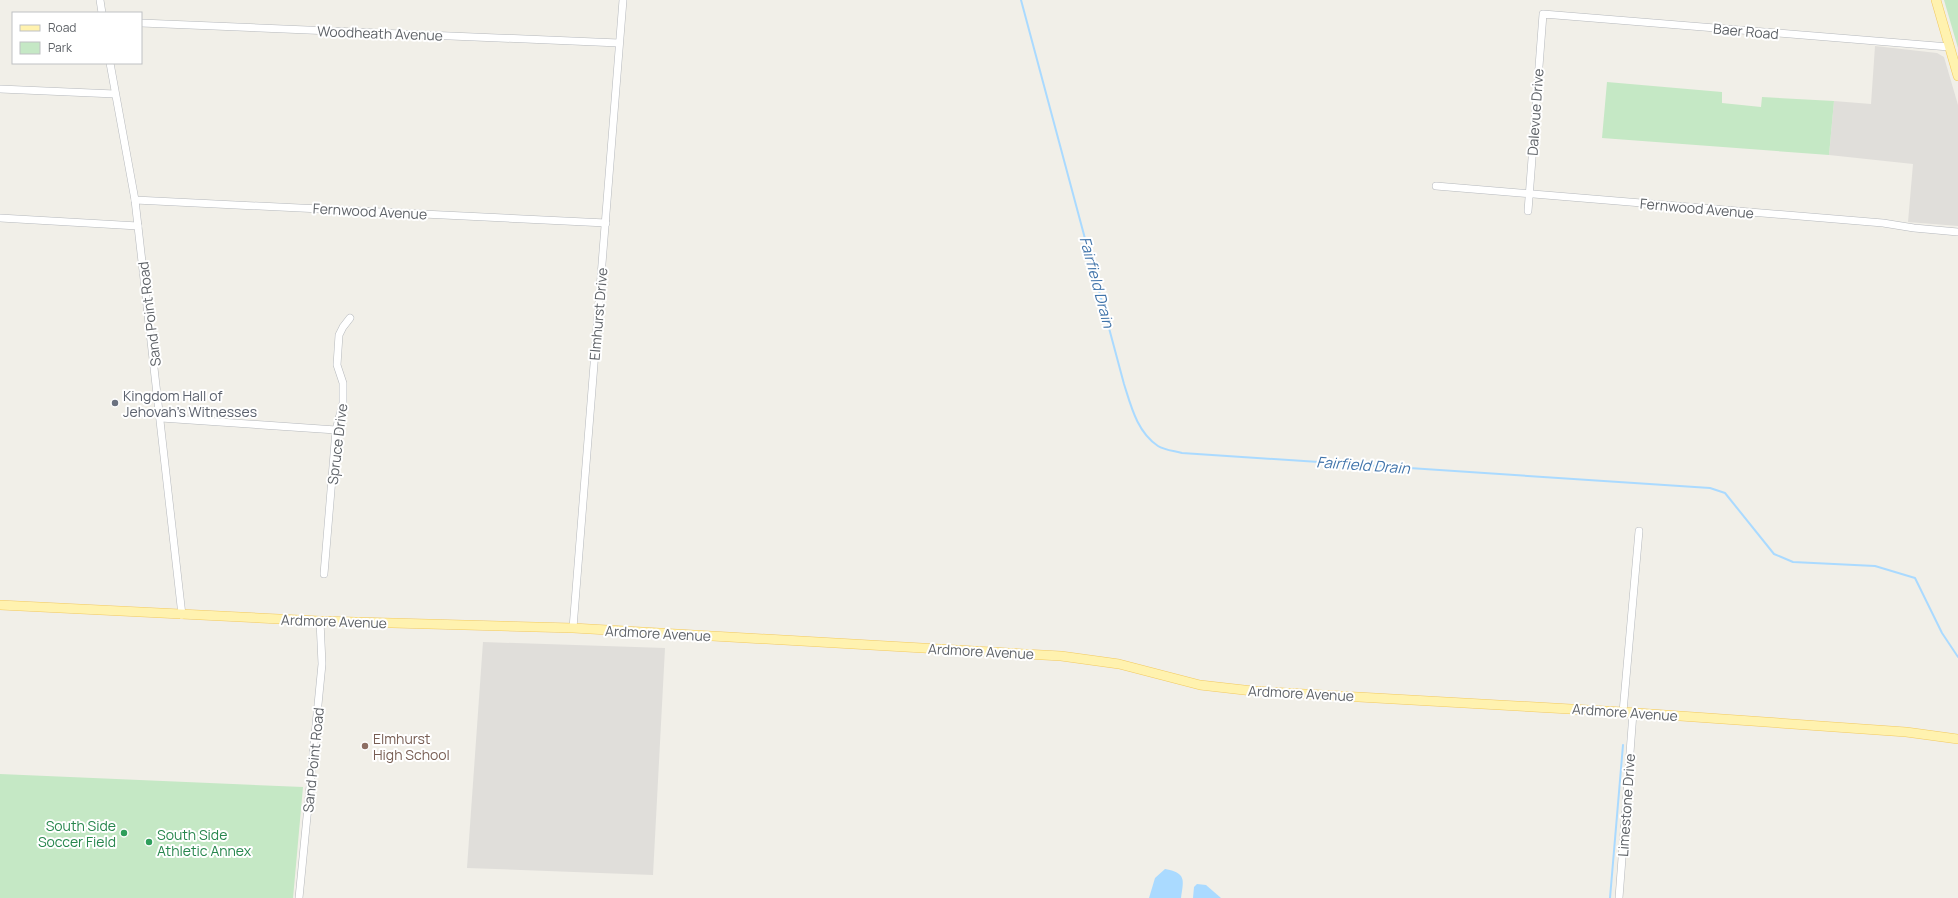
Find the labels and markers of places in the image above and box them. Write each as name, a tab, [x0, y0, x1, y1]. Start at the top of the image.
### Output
place label: Kingdom Hall of Jehovah's Witnesses	[123, 386, 257, 421]
marker: Kingdom Hall of Jehovah's Witnesses	[110, 398, 120, 408]
place label: Elmhurst High School	[373, 729, 450, 764]
marker: Elmhurst High School	[360, 741, 370, 751]
place label: South Side Soccer Field	[38, 816, 116, 851]
place label: South Side Athletic Annex	[157, 825, 252, 860]
marker: South Side Soccer Field	[119, 828, 129, 838]
marker: South Side Athletic Annex	[144, 837, 154, 847]

